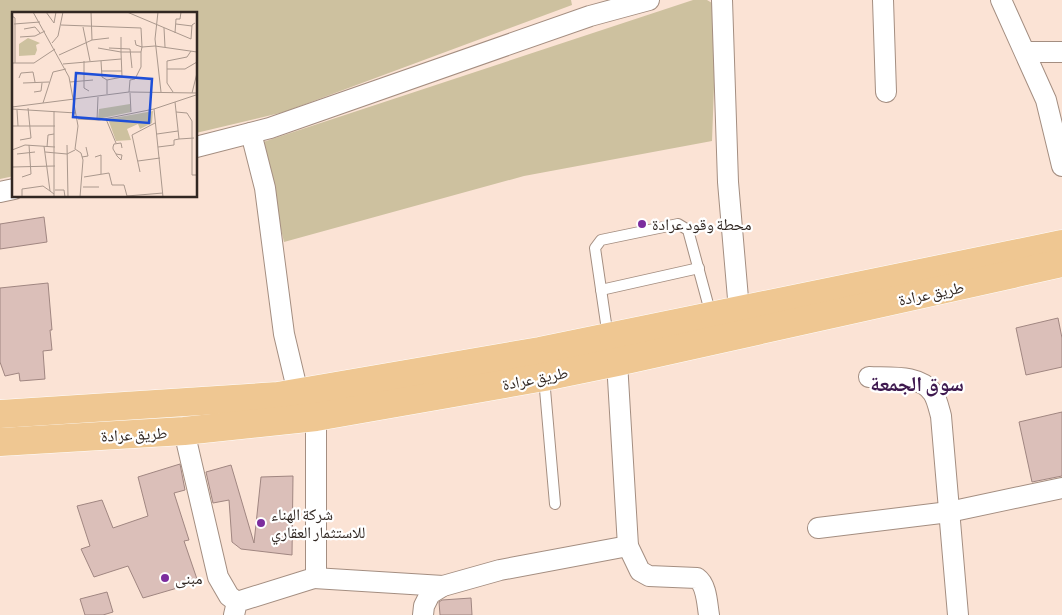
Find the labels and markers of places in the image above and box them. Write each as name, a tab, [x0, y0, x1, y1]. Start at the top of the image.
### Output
place label: محطة وقود عرادة	[652, 215, 751, 234]
marker: محطة وقود عرادة	[636, 218, 648, 230]
place label: شركة الهناء للاستثمار العقاري	[271, 505, 365, 545]
marker: شركة الهناء للاستثمار العقاري	[255, 517, 267, 529]
place label: مبنى	[175, 569, 203, 589]
marker: مبنى	[159, 572, 171, 584]

